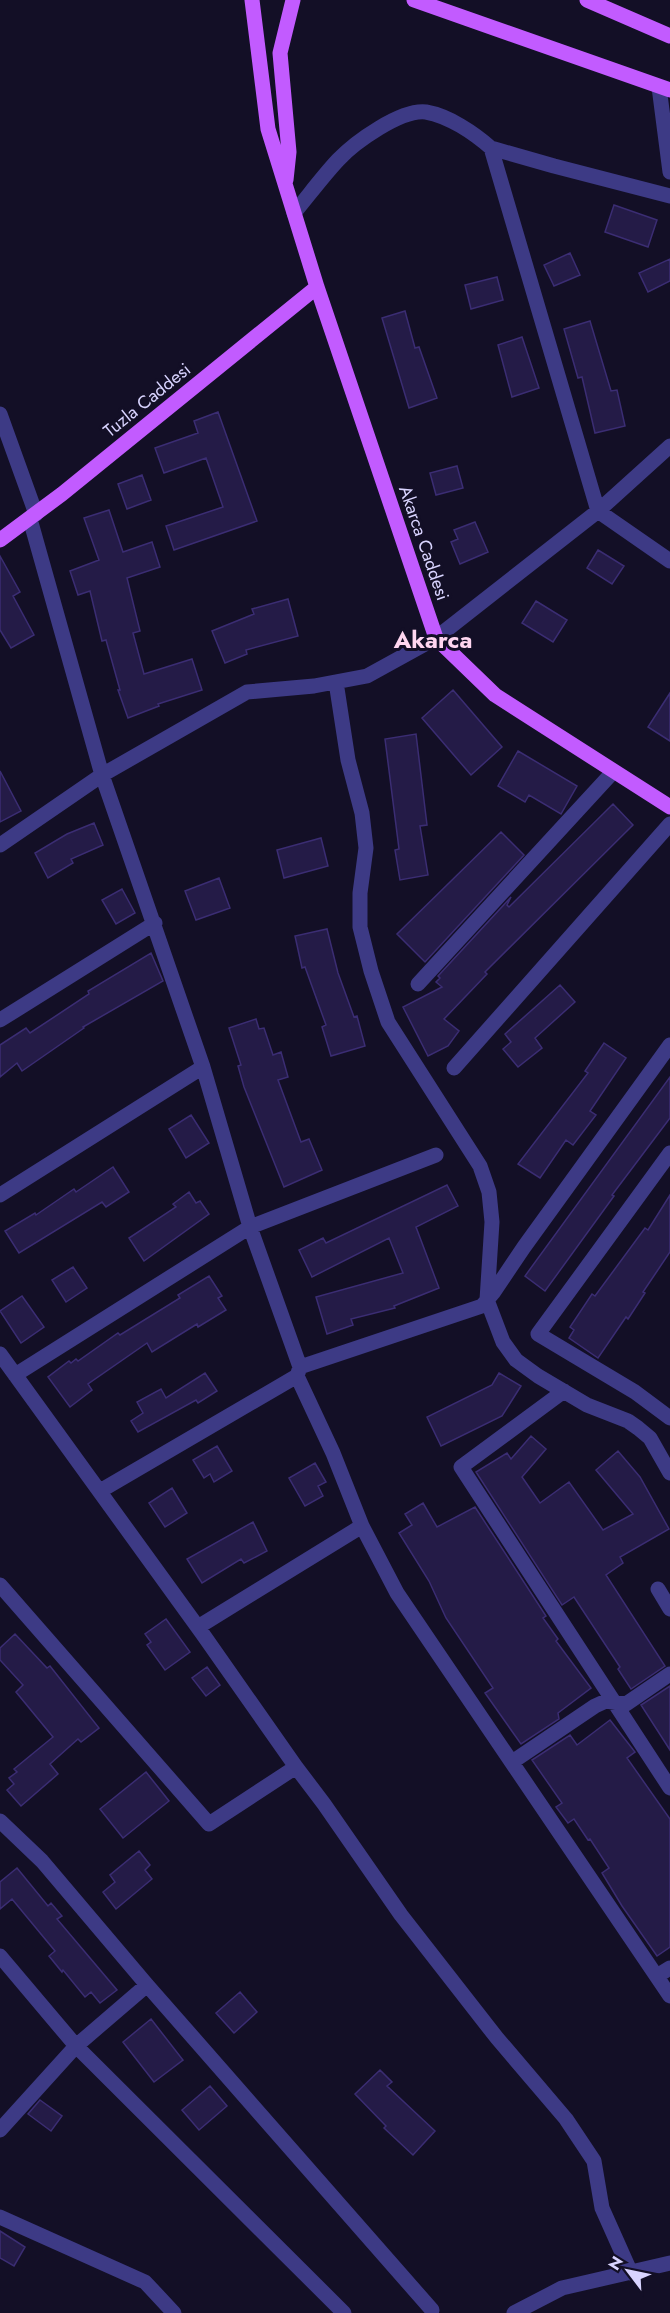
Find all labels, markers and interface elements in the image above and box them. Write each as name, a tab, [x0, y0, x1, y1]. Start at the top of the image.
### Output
street label: Tuzla Caddesi	[98, 357, 196, 443]
street label: Akarca Caddesi	[392, 482, 456, 604]
district label: Akarca	[393, 622, 472, 657]
north arrow	[598, 2241, 658, 2301]
text: N	[603, 2252, 629, 2275]

